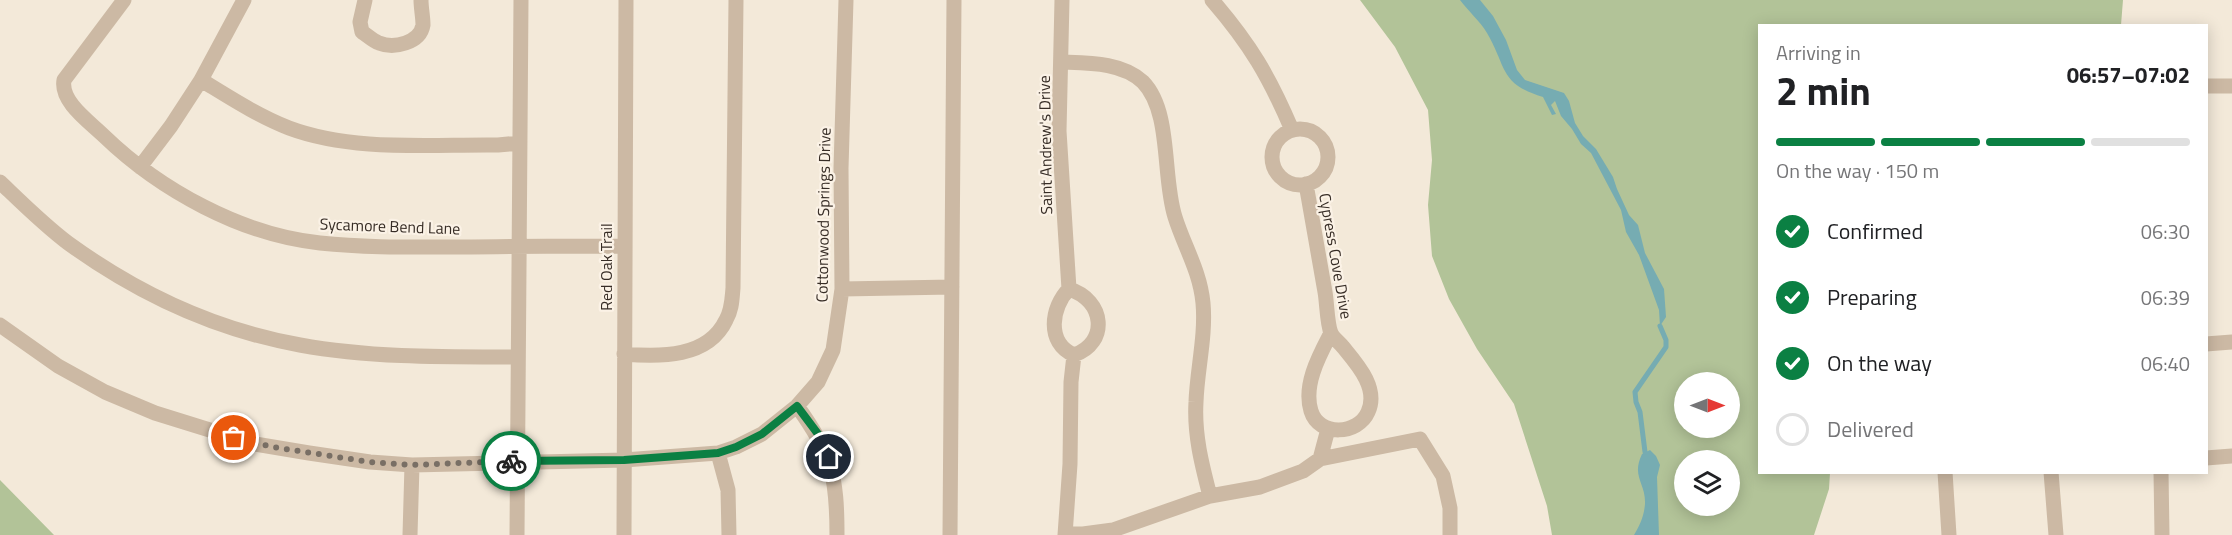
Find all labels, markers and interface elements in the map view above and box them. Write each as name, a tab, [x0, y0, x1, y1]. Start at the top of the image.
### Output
text: Arriving in	[1776, 37, 1861, 68]
text: 06:57–07:02	[2067, 58, 2190, 92]
text: 2 min	[1776, 61, 1871, 120]
street label: Saint Andrew's Drive	[1032, 75, 1058, 215]
street label: Cottonwood Springs Drive	[809, 127, 837, 303]
text: On the way · 150 m	[1776, 155, 1939, 186]
street label: Cypress Cove Drive	[1313, 191, 1359, 321]
street label: Sycamore Bend Lane	[319, 212, 461, 240]
text: Confirmed	[1827, 214, 1923, 248]
icon: check	[1776, 215, 1809, 248]
text: 06:30	[2141, 216, 2190, 247]
street label: Red Oak Trail	[594, 223, 618, 311]
text: Preparing	[1827, 280, 1917, 314]
icon: check	[1776, 281, 1809, 314]
text: 06:39	[2141, 282, 2190, 313]
text: On the way	[1827, 346, 1932, 380]
icon: check	[1776, 347, 1809, 380]
text: 06:40	[2141, 348, 2190, 379]
north arrow	[1674, 372, 1740, 438]
map controls	[1674, 372, 1740, 516]
pin	[208, 412, 259, 463]
text: Delivered	[1827, 412, 1914, 446]
icon: bag	[217, 421, 250, 454]
courier	[481, 431, 541, 491]
pin	[803, 431, 854, 482]
icon: home	[812, 440, 845, 473]
icon: bike	[495, 445, 528, 478]
button: layers	[1674, 450, 1740, 516]

